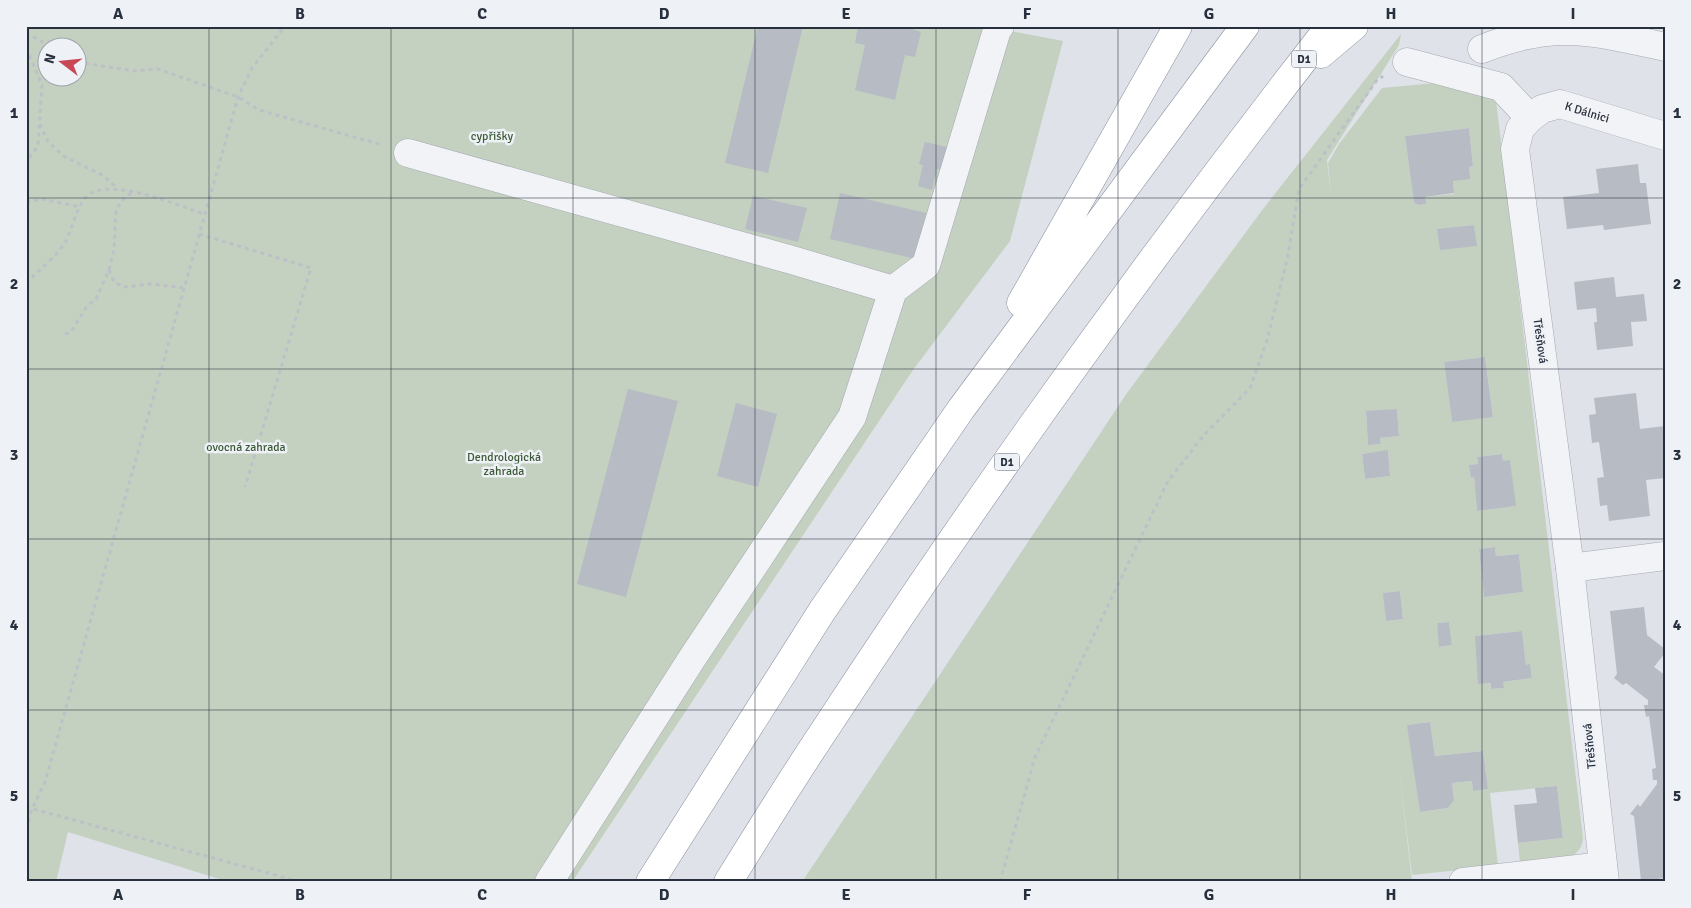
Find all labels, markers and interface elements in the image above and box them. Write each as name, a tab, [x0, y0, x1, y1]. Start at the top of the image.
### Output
text: A	[113, 4, 124, 24]
text: B	[295, 4, 305, 24]
text: C	[477, 4, 487, 24]
text: D	[659, 4, 670, 24]
text: E	[841, 4, 851, 24]
text: F	[1023, 4, 1032, 24]
text: G	[1204, 4, 1214, 24]
text: H	[1386, 4, 1396, 24]
text: I	[1570, 4, 1576, 24]
north arrow	[38, 38, 88, 88]
road number: D1	[1292, 51, 1316, 68]
text: N	[40, 52, 59, 66]
street label: K Dálnici	[1563, 98, 1611, 126]
text: 1	[10, 103, 19, 123]
text: 1	[1673, 103, 1682, 123]
park label: cypřišky	[471, 129, 514, 144]
text: 2	[10, 274, 18, 294]
text: 2	[1673, 274, 1681, 294]
street label: Třešňová	[1529, 317, 1551, 365]
park label: ovocná zahrada	[206, 440, 286, 455]
text: 3	[10, 445, 18, 465]
text: 3	[1673, 445, 1681, 465]
park label: Dendrologická zahrada	[467, 450, 541, 479]
road number: D1	[994, 454, 1020, 471]
text: 4	[10, 615, 19, 635]
text: 4	[1673, 615, 1682, 635]
street label: Třešňová	[1580, 723, 1600, 769]
text: 5	[10, 786, 18, 806]
text: 5	[1673, 786, 1681, 806]
text: A	[113, 885, 124, 905]
text: B	[295, 885, 305, 905]
text: C	[477, 885, 487, 905]
text: D	[659, 885, 670, 905]
text: E	[841, 885, 851, 905]
text: F	[1023, 885, 1032, 905]
text: G	[1204, 885, 1214, 905]
text: H	[1386, 885, 1396, 905]
text: I	[1570, 885, 1576, 905]

